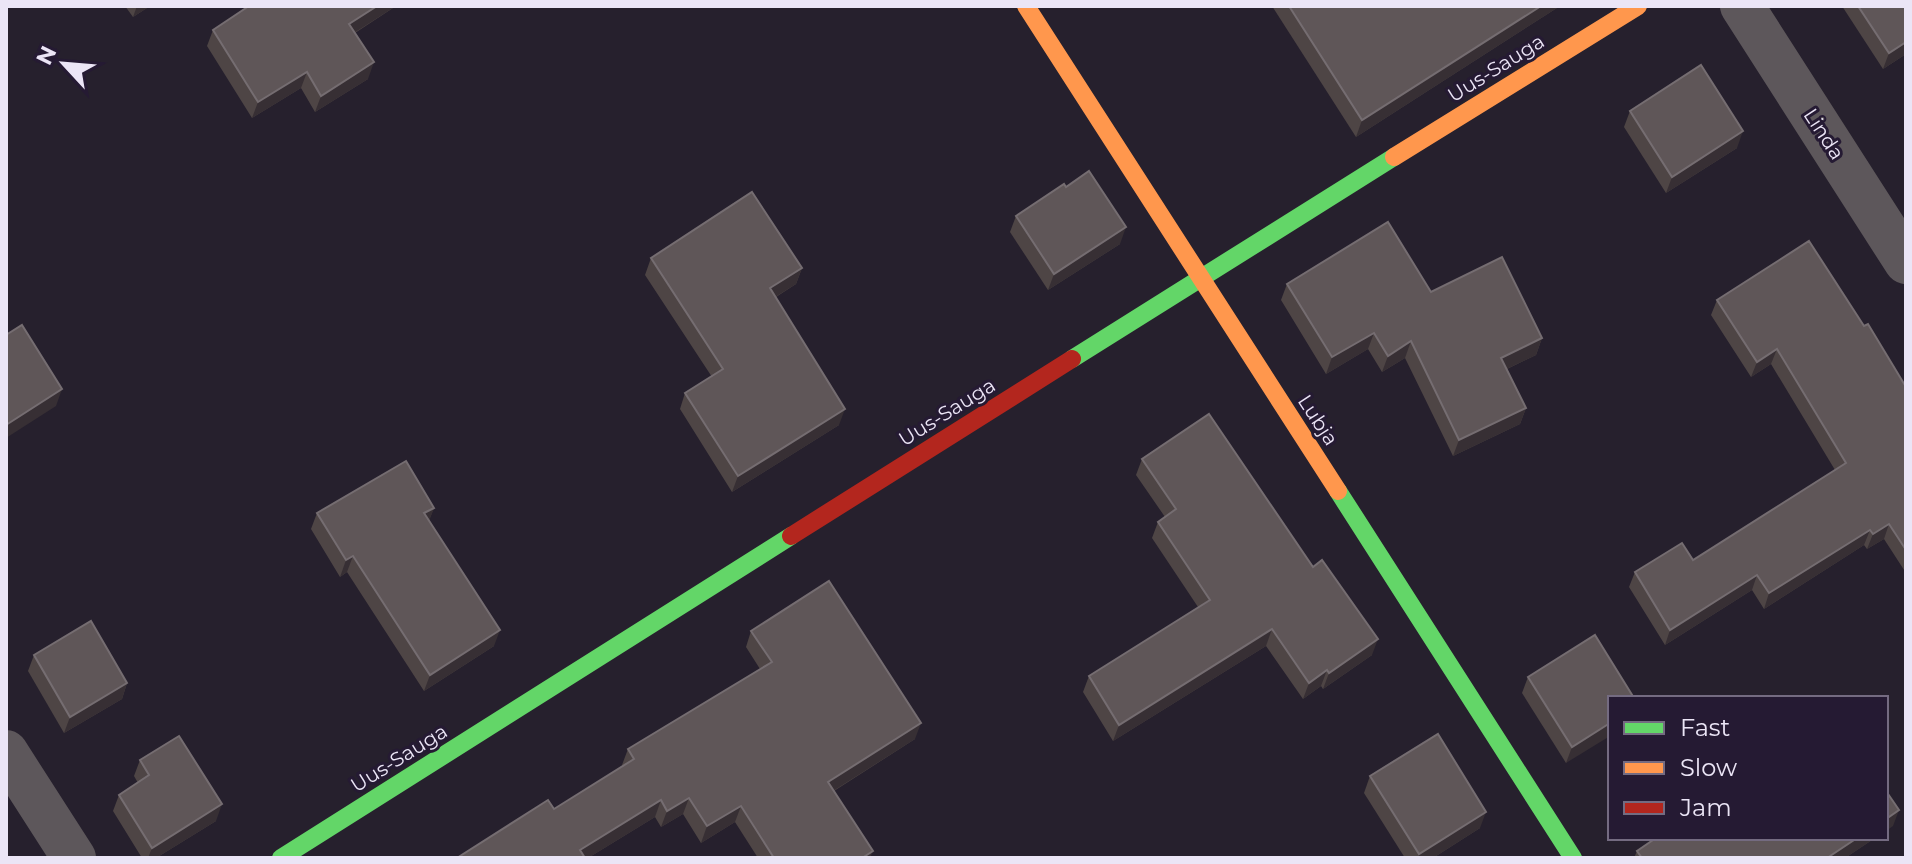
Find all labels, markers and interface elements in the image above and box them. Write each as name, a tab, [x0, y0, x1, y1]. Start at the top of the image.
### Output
north arrow	[24, 24, 104, 104]
street label: Uus-Sauga	[1443, 29, 1549, 107]
text: N	[30, 42, 63, 69]
street label: Linda	[1799, 104, 1849, 164]
street label: Uus-Sauga	[894, 373, 1000, 451]
street label: Lubja	[1293, 390, 1343, 450]
legend	[1608, 696, 1888, 840]
text: Fast	[1680, 713, 1731, 742]
street label: Uus-Sauga	[346, 719, 452, 797]
text: Slow	[1680, 753, 1737, 782]
text: Jam	[1679, 793, 1732, 822]

